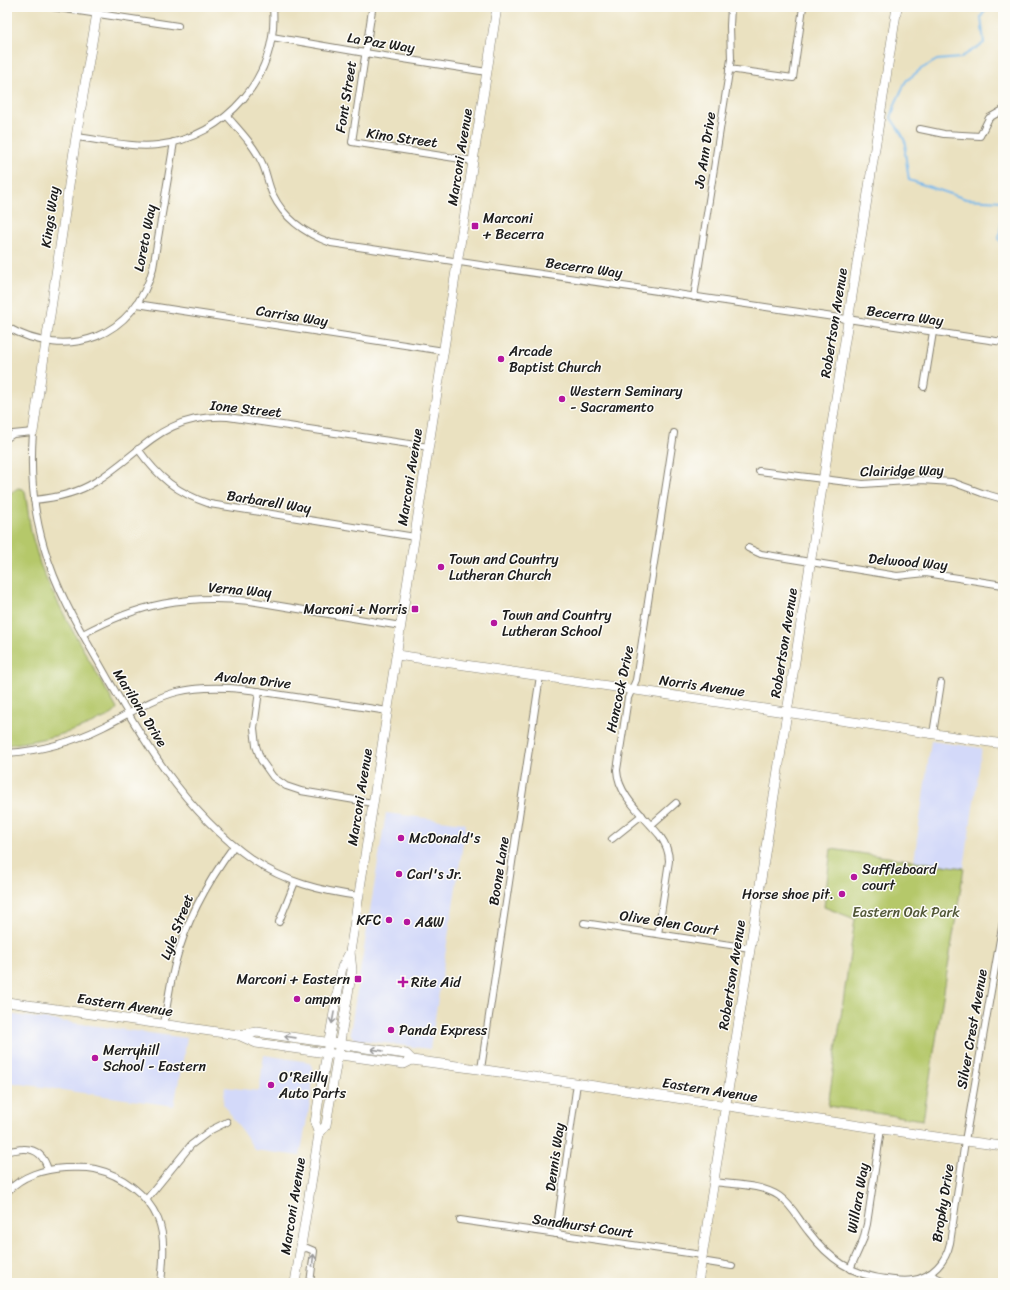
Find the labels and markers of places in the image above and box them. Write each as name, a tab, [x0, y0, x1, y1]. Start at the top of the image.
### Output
place label: Marconi + Becerra	[482, 206, 544, 247]
marker: Marconi + Becerra	[470, 221, 480, 231]
place label: Arcade Baptist Church	[508, 339, 601, 380]
marker: Arcade Baptist Church	[496, 354, 506, 364]
place label: Western Seminary - Sacramento	[570, 379, 683, 420]
marker: Western Seminary - Sacramento	[557, 394, 567, 404]
place label: Town and Country Lutheran Church	[449, 547, 559, 588]
marker: Town and Country Lutheran Church	[436, 562, 446, 572]
place label: Marconi + Norris	[304, 597, 407, 622]
place label: Town and Country Lutheran School	[502, 603, 612, 644]
marker: Marconi + Norris	[410, 604, 420, 614]
marker: Town and Country Lutheran School	[489, 618, 499, 628]
place label: McDonald's	[409, 826, 481, 851]
marker: McDonald's	[396, 833, 406, 843]
place label: Suffleboard court	[862, 857, 938, 898]
place label: Carl's Jr.	[407, 862, 463, 887]
marker: Carl's Jr.	[394, 869, 404, 879]
marker: Suffleboard court	[849, 872, 859, 882]
place label: Horse shoe pit.	[742, 882, 834, 907]
marker: Horse shoe pit.	[837, 889, 847, 899]
place label: KFC	[356, 908, 382, 933]
place label: A&W	[414, 910, 444, 935]
marker: KFC	[384, 915, 394, 925]
marker: A&W	[402, 917, 412, 927]
place label: Marconi + Eastern	[237, 967, 350, 992]
place label: Rite Aid	[411, 970, 462, 995]
marker: Marconi + Eastern	[353, 974, 363, 984]
marker: Rite Aid	[398, 977, 408, 987]
place label: ampm	[305, 987, 341, 1012]
marker: ampm	[292, 994, 302, 1004]
place label: Panda Express	[399, 1018, 488, 1043]
marker: Panda Express	[386, 1025, 396, 1035]
place label: Merryhill School - Eastern	[103, 1038, 206, 1079]
marker: Merryhill School - Eastern	[90, 1053, 100, 1063]
place label: O'Reilly Auto Parts	[278, 1065, 346, 1106]
marker: O'Reilly Auto Parts	[266, 1080, 276, 1090]

